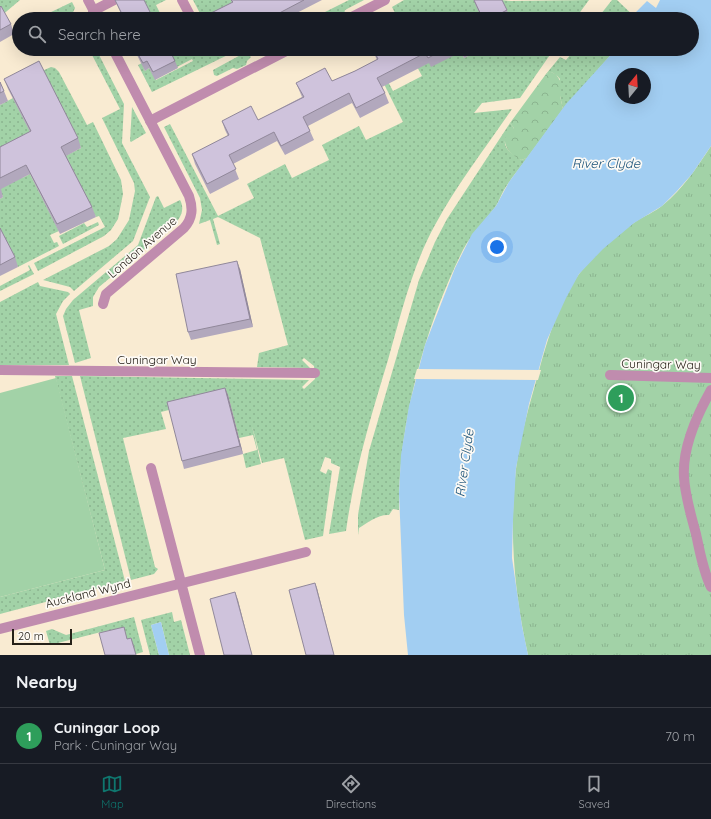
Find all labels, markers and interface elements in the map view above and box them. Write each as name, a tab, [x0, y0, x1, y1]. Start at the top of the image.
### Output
search box	[12, 12, 699, 56]
icon: search	[26, 23, 48, 45]
text: Search here	[58, 25, 141, 44]
north arrow	[615, 68, 651, 104]
water label: River Clyde	[572, 155, 641, 171]
street label: London Avenue	[104, 213, 180, 281]
your location	[487, 237, 507, 257]
street label: Cuningar Way	[117, 352, 197, 367]
street label: Cuningar Way	[621, 356, 701, 372]
pin: 1	[608, 383, 634, 413]
water label: River Clyde	[451, 428, 477, 498]
street label: Auckland Wynd	[44, 575, 132, 611]
scale bar	[12, 627, 72, 646]
text: 20 m	[18, 629, 44, 643]
text: Nearby	[16, 671, 77, 692]
text: Cuningar Loop	[54, 718, 160, 737]
text: 1	[26, 728, 32, 744]
text: 70 m	[665, 728, 695, 744]
text: Park · Cuningar Way	[54, 737, 177, 753]
tab: Map	[101, 773, 124, 811]
tab: Directions	[326, 773, 376, 811]
tab: Saved	[578, 773, 610, 811]

